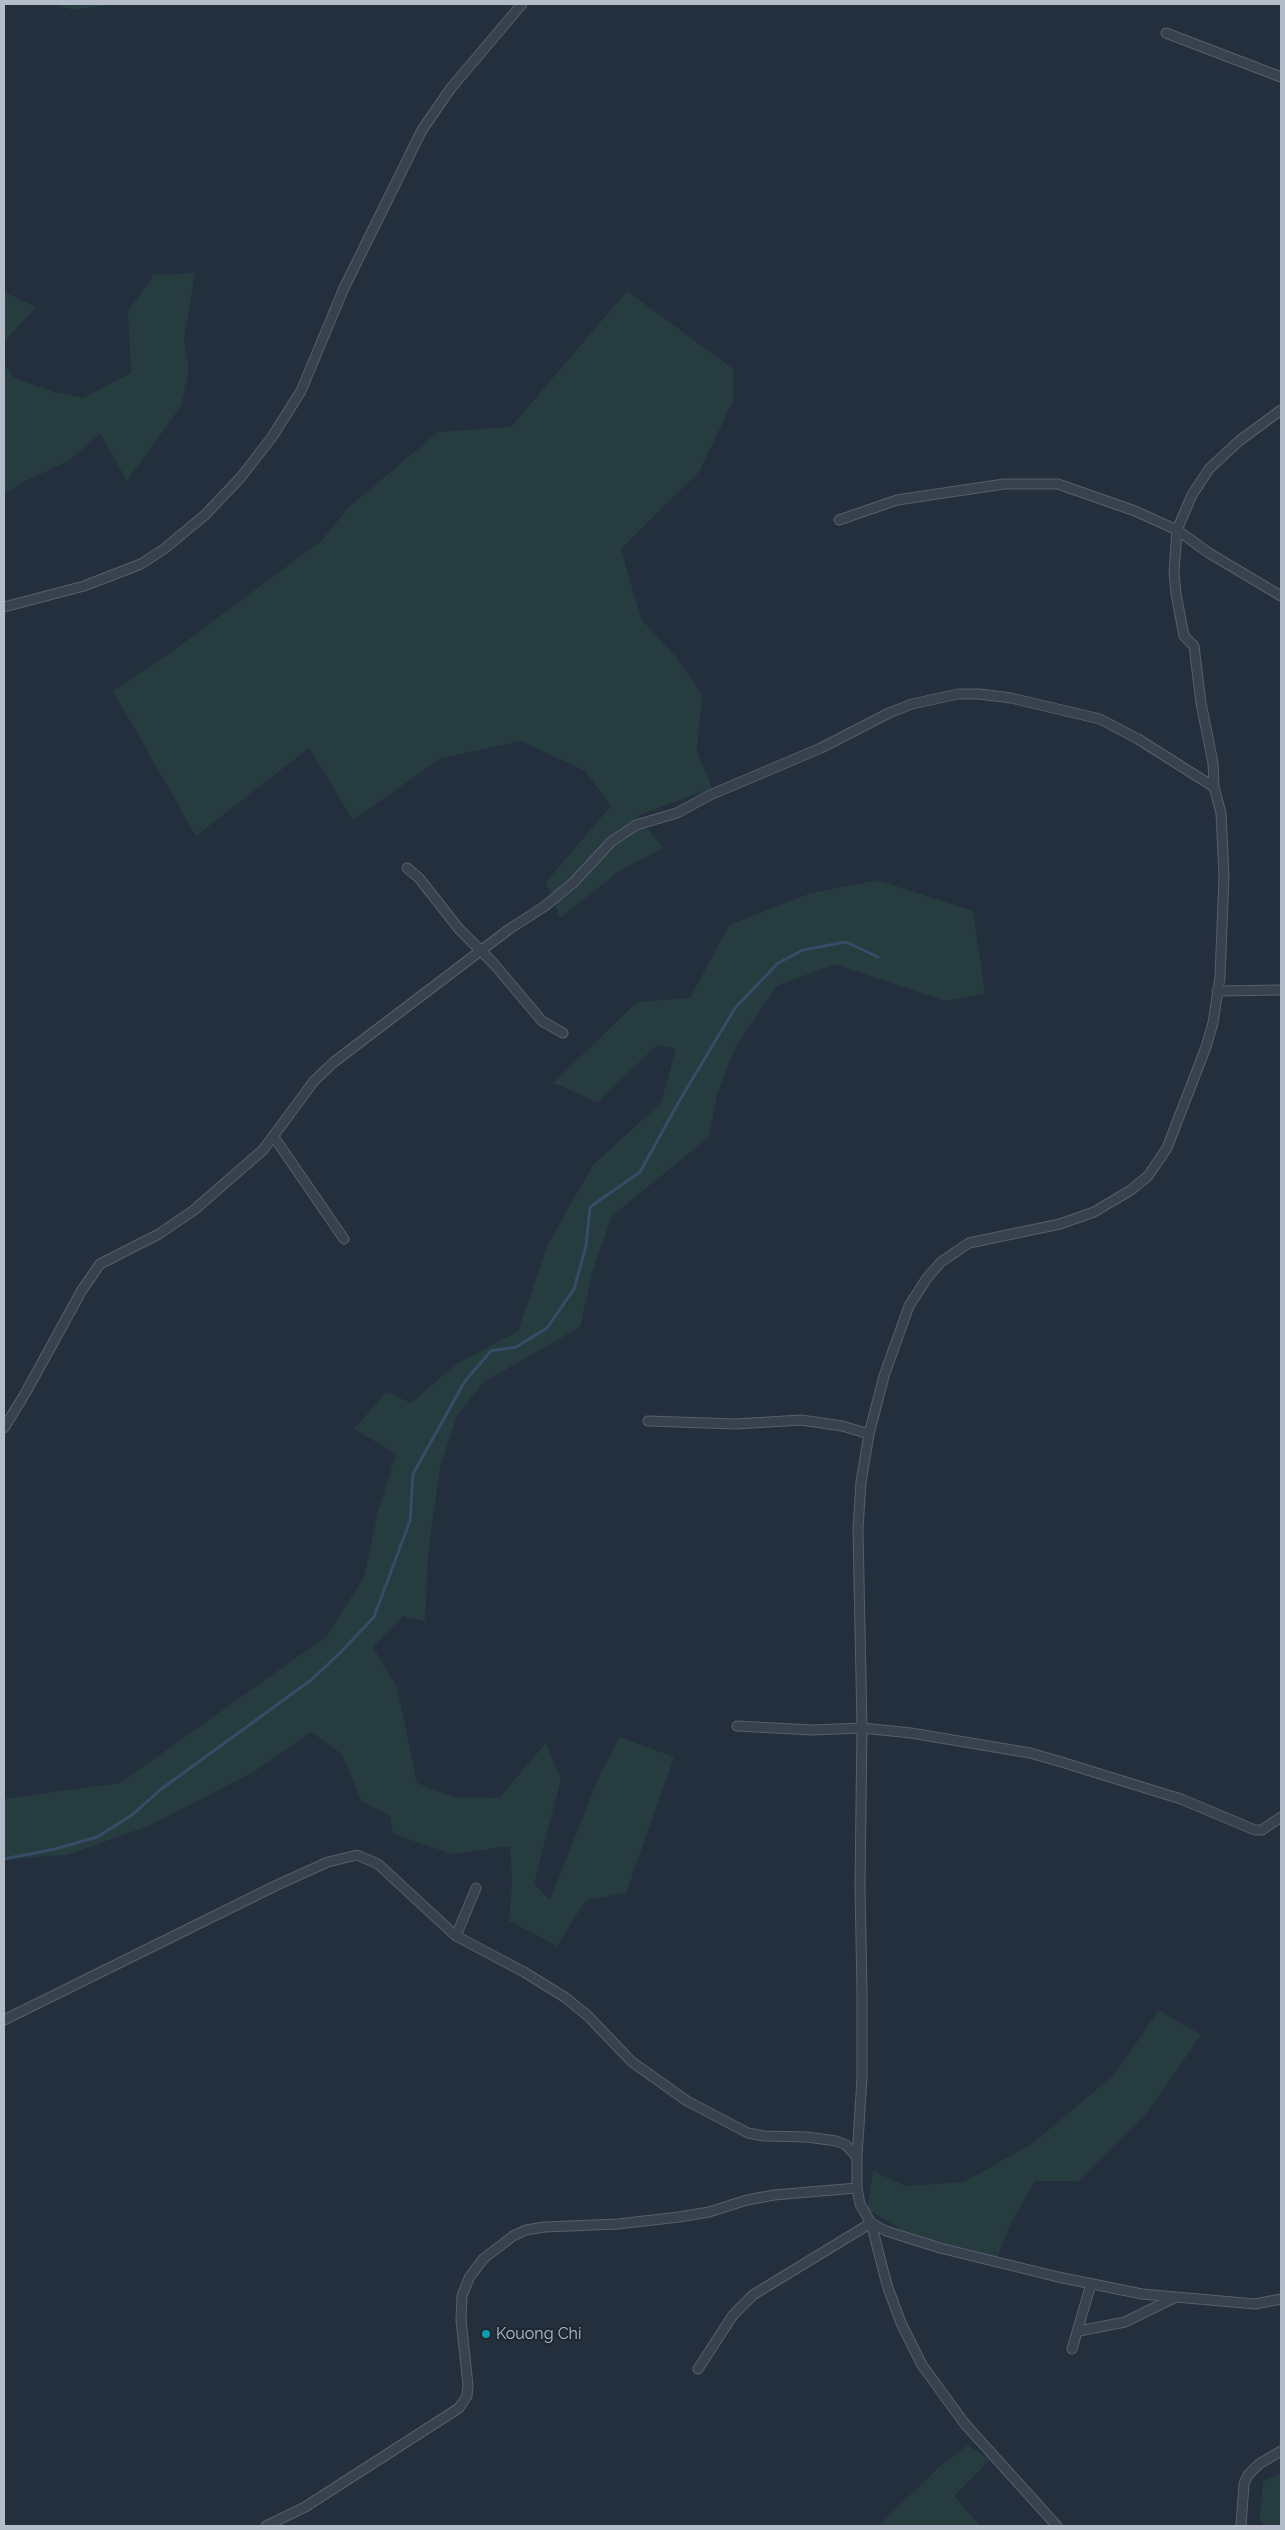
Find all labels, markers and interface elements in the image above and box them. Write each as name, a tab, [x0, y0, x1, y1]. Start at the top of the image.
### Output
place label: Kouong Chi	[496, 2324, 581, 2344]
marker: Kouong Chi	[480, 2328, 492, 2340]

